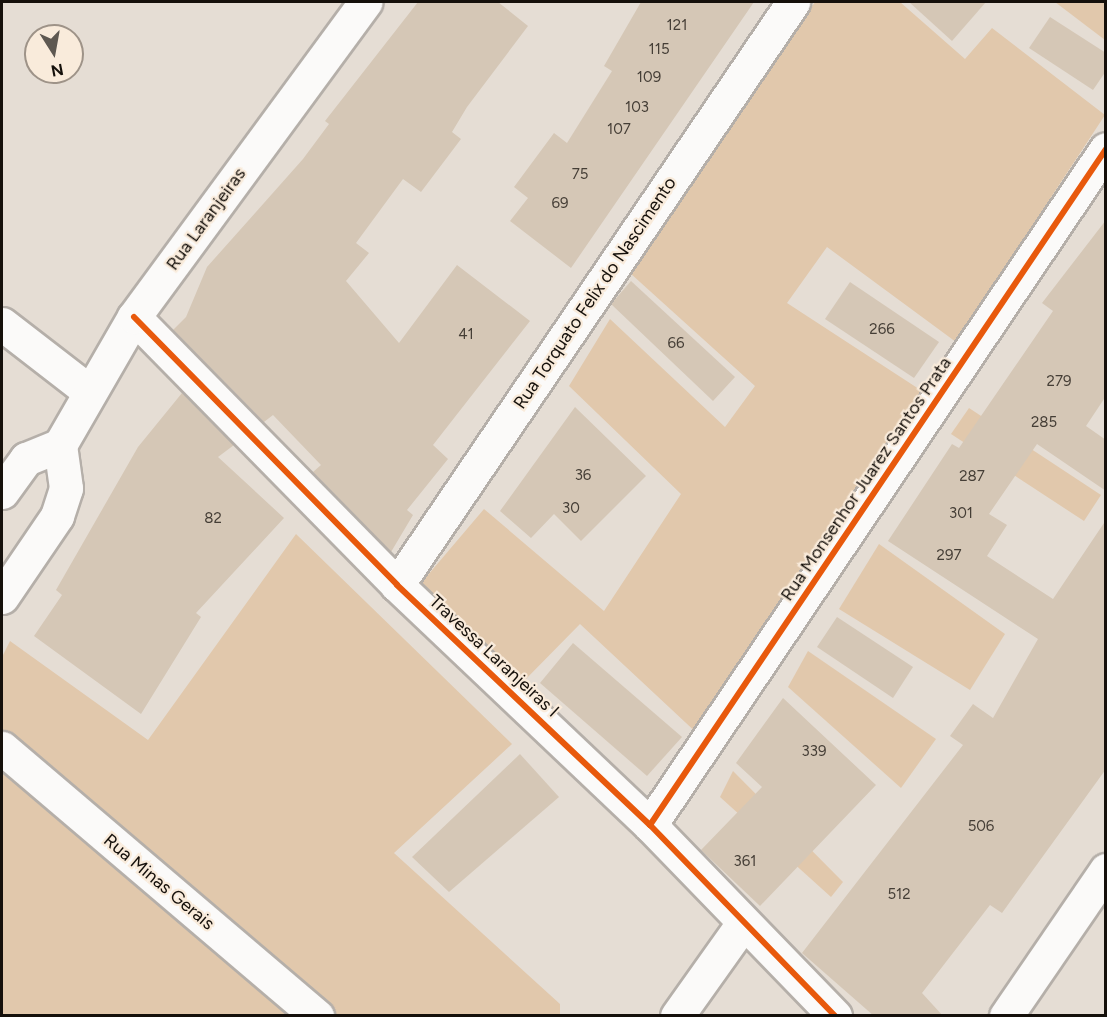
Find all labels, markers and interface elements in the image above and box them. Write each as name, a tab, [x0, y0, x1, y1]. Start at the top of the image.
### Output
house number: 121	[667, 17, 687, 35]
north arrow	[24, 24, 84, 84]
house number: 115	[648, 41, 670, 59]
text: N	[49, 60, 65, 81]
house number: 109	[637, 69, 661, 87]
house number: 103	[625, 99, 649, 117]
house number: 107	[607, 121, 631, 139]
street label: Rua Laranjeiras	[162, 164, 250, 274]
house number: 75	[572, 166, 588, 184]
street label: Rua Torquato Felix do Nascimento	[509, 173, 681, 413]
house number: 69	[552, 195, 568, 213]
house number: 266	[869, 321, 895, 339]
house number: 41	[458, 326, 474, 344]
house number: 66	[668, 335, 684, 353]
street label: Rua Monsenhor Juarez Santos Prata	[776, 353, 956, 605]
house number: 279	[1047, 373, 1071, 391]
house number: 285	[1031, 414, 1057, 432]
house number: 36	[575, 467, 591, 485]
house number: 287	[959, 468, 985, 486]
house number: 30	[562, 500, 580, 518]
house number: 301	[949, 505, 973, 523]
house number: 82	[204, 510, 222, 528]
house number: 297	[937, 547, 961, 565]
street label: Travessa Laranjeiras I	[425, 590, 563, 722]
house number: 339	[802, 743, 826, 761]
house number: 506	[968, 818, 994, 836]
street label: Rua Minas Gerais	[99, 829, 219, 935]
house number: 361	[734, 853, 756, 871]
house number: 512	[887, 886, 911, 904]

